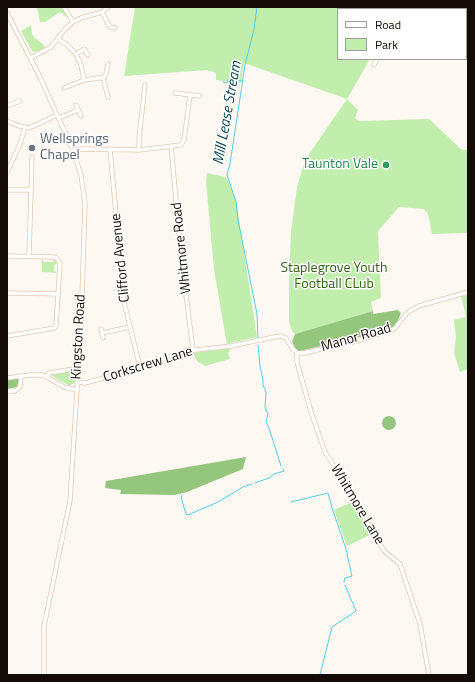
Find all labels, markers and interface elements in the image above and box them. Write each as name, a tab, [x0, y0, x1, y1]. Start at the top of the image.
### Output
legend	[337, 8, 467, 60]
text: Road	[375, 15, 401, 34]
text: Park	[375, 35, 398, 54]
water label: Mill Lease Stream	[210, 60, 246, 166]
place label: Wellsprings Chapel	[40, 132, 109, 164]
marker: Wellsprings Chapel	[27, 143, 37, 153]
place label: Taunton Vale	[302, 157, 378, 173]
marker: Taunton Vale	[381, 160, 391, 170]
street label: Whitmore Road	[169, 201, 195, 295]
street label: Clifford Avenue	[108, 213, 134, 303]
park label: Staplegrove Youth Football CLub	[281, 261, 387, 294]
street label: Kingston Road	[68, 294, 90, 380]
street label: Manor Road	[319, 320, 393, 356]
street label: Corkscrew Lane	[101, 343, 195, 387]
street label: Whitmore Lane	[327, 462, 387, 548]

